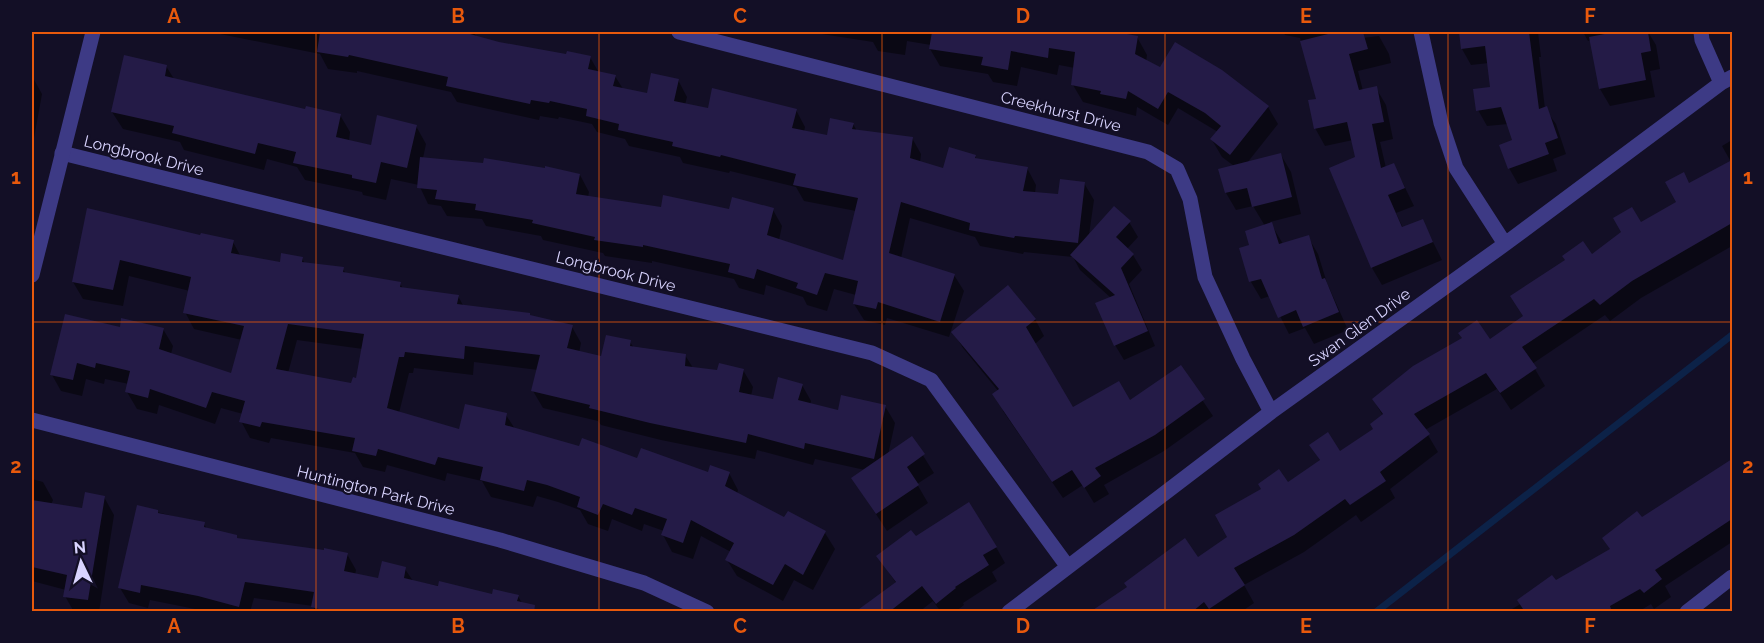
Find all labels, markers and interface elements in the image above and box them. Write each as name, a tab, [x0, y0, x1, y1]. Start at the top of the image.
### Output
text: A	[167, 4, 181, 28]
text: B	[451, 4, 465, 28]
text: C	[733, 4, 747, 28]
text: D	[1016, 4, 1030, 28]
text: E	[1300, 4, 1312, 28]
text: F	[1584, 4, 1596, 28]
street label: Creekhurst Drive	[999, 87, 1123, 136]
street label: Longbrook Drive	[82, 131, 206, 180]
text: 1	[11, 165, 21, 189]
text: 1	[1743, 165, 1753, 189]
street label: Longbrook Drive	[554, 247, 678, 296]
street label: Swan Glen Drive	[1305, 284, 1414, 371]
text: 2	[10, 454, 22, 478]
text: 2	[1742, 454, 1754, 478]
street label: Huntington Park Drive	[295, 462, 457, 519]
north arrow	[51, 532, 111, 592]
text: N	[73, 538, 87, 558]
text: A	[167, 614, 181, 638]
text: B	[451, 614, 465, 638]
text: C	[733, 614, 747, 638]
text: D	[1016, 614, 1030, 638]
text: E	[1300, 614, 1312, 638]
text: F	[1584, 614, 1596, 638]

